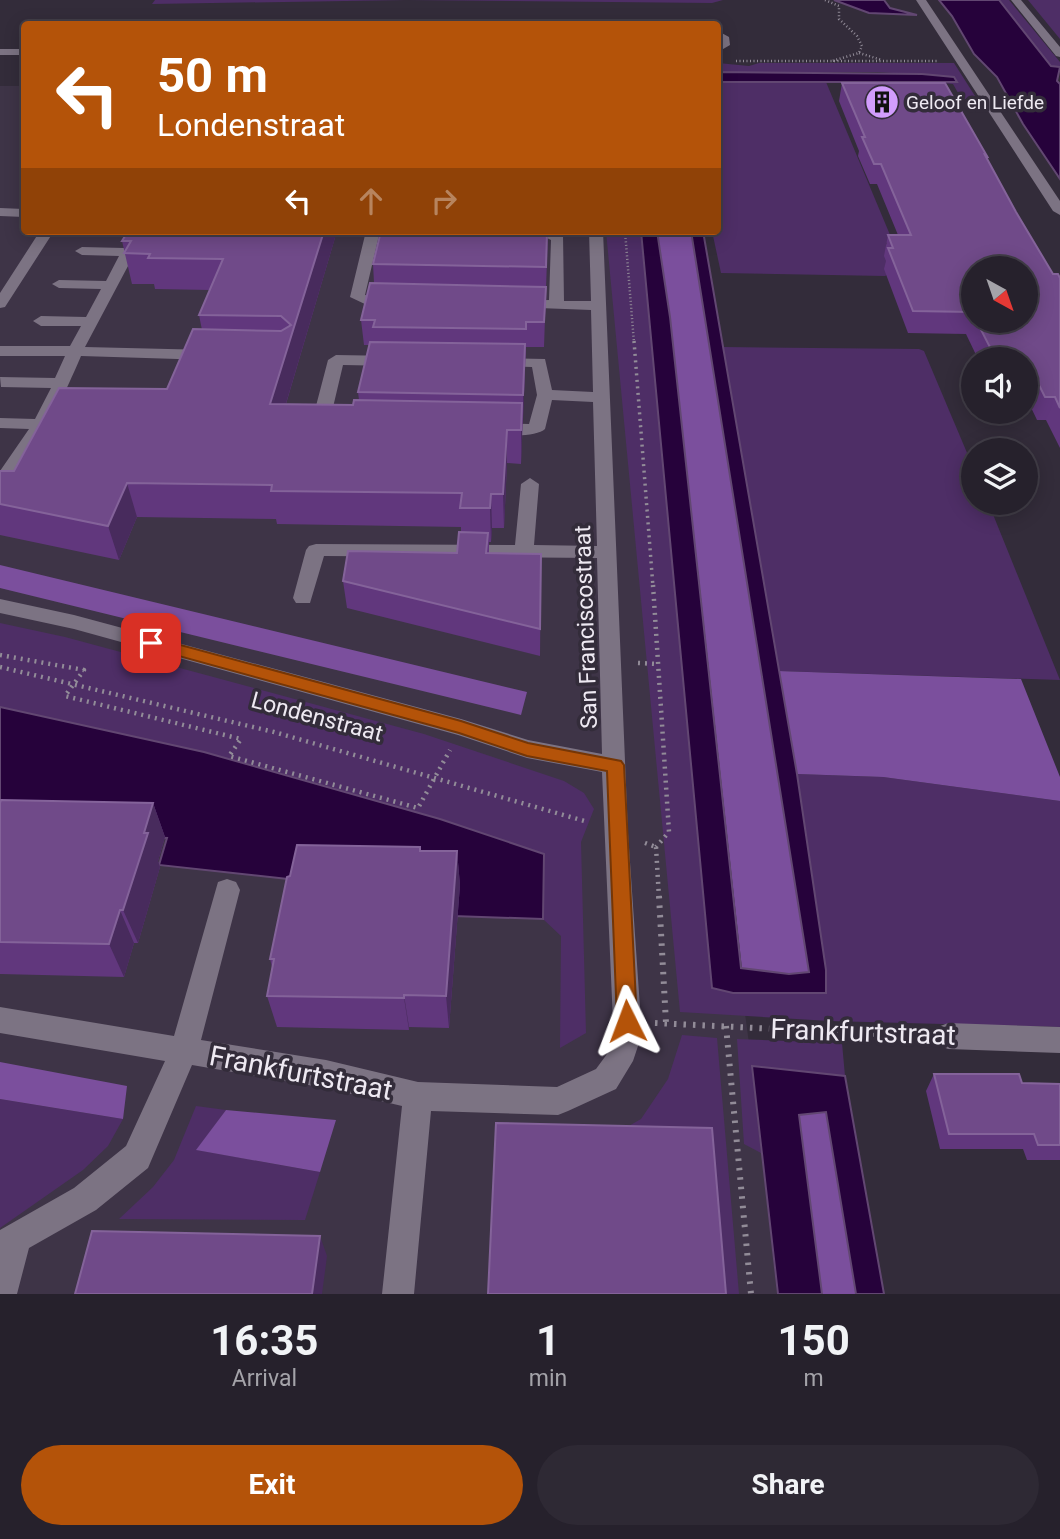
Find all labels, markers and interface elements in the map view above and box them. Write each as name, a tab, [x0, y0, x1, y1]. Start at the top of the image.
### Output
text: 50 m	[157, 47, 268, 104]
icon: left	[42, 49, 133, 140]
building icon: Geloof en Liefde	[863, 83, 901, 121]
place label: Geloof en Liefde	[906, 91, 1044, 114]
text: Londenstraat	[157, 106, 345, 144]
icon: left	[279, 182, 317, 220]
icon: ahead	[352, 182, 390, 220]
icon: right	[425, 182, 463, 220]
north arrow	[961, 256, 1038, 332]
map controls	[961, 256, 1038, 515]
button: sound	[961, 347, 1038, 424]
button: layers	[961, 438, 1038, 515]
street label: San Franciscostraat	[569, 525, 603, 729]
pin	[121, 613, 181, 673]
icon: arrive	[132, 624, 170, 662]
street label: Londenstraat	[248, 686, 386, 748]
position arrow	[590, 984, 664, 1058]
street label: Frankfurtstraat	[770, 1012, 956, 1052]
street label: Frankfurtstraat	[207, 1039, 395, 1107]
text: 16:35	[210, 1316, 318, 1365]
text: 1	[536, 1316, 560, 1365]
text: 150	[777, 1316, 850, 1365]
text: Arrival	[232, 1365, 297, 1392]
text: min	[529, 1365, 567, 1392]
text: m	[804, 1365, 824, 1392]
button: Exit	[21, 1445, 523, 1525]
button: Share	[537, 1445, 1039, 1525]

